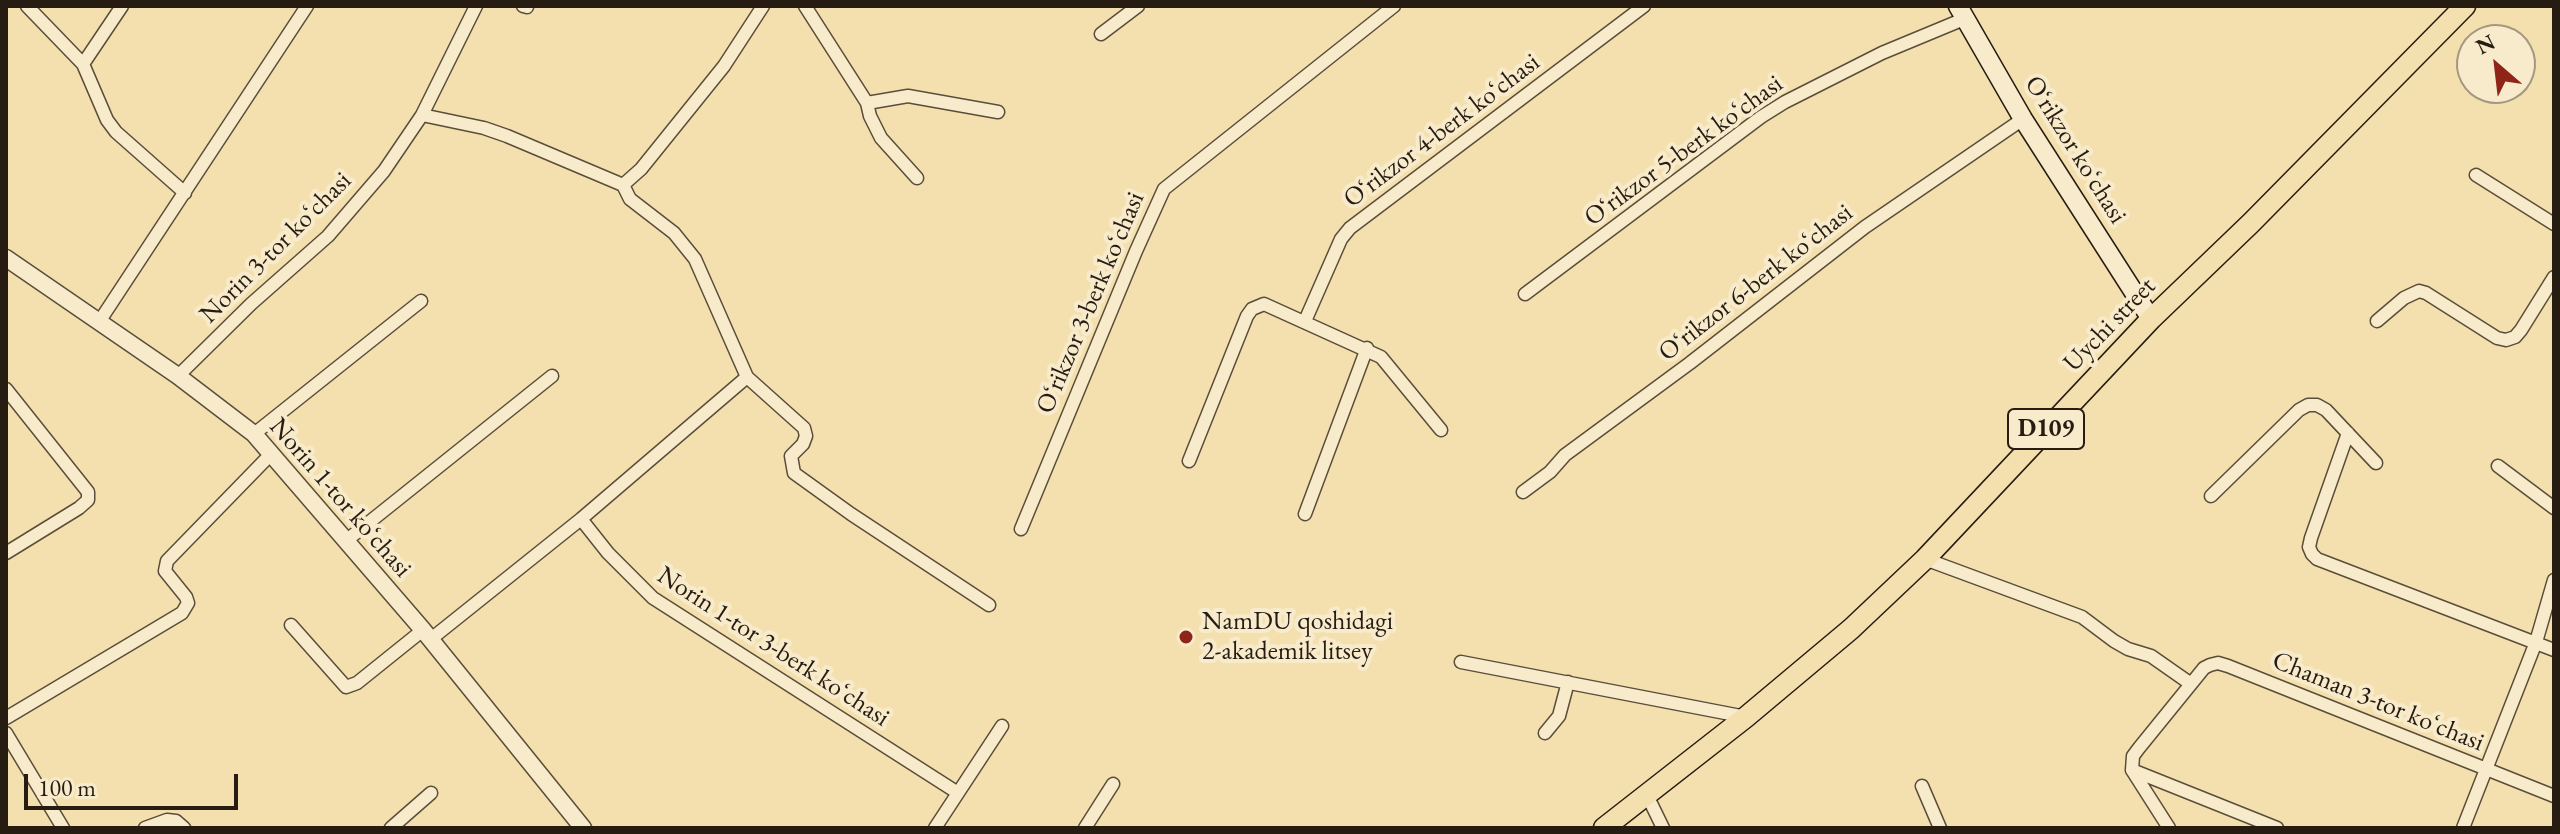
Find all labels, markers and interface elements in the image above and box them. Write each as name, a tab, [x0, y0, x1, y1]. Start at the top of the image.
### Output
north arrow	[2456, 24, 2536, 104]
text: N	[2471, 27, 2500, 61]
street label: Oʻrikzor 4-berk koʻchasi	[1338, 47, 1546, 215]
street label: Oʻrikzor 5-berk koʻchasi	[1579, 69, 1789, 233]
street label: Oʻrikzor koʻchasi	[2017, 70, 2133, 230]
street label: Norin 3-tor koʻchasi	[194, 166, 358, 330]
street label: Oʻrikzor 3-berk koʻchasi	[1030, 188, 1152, 418]
street label: Oʻrikzor 6-berk koʻchasi	[1653, 198, 1859, 368]
street label: Uychi street	[2057, 271, 2163, 379]
road number: D109	[2008, 409, 2084, 449]
street label: Norin 1-tor koʻchasi	[262, 412, 418, 584]
street label: Norin 1-tor 3-berk koʻchasi	[651, 560, 895, 734]
place label: NamDU qoshidagi 2-akademik litsey	[1202, 606, 1393, 668]
marker: NamDU qoshidagi 2-akademik litsey	[1177, 628, 1195, 646]
street label: Chaman 3-tor koʻchasi	[2268, 645, 2488, 759]
scale bar	[28, 758, 242, 808]
text: 100 m	[38, 772, 96, 803]

